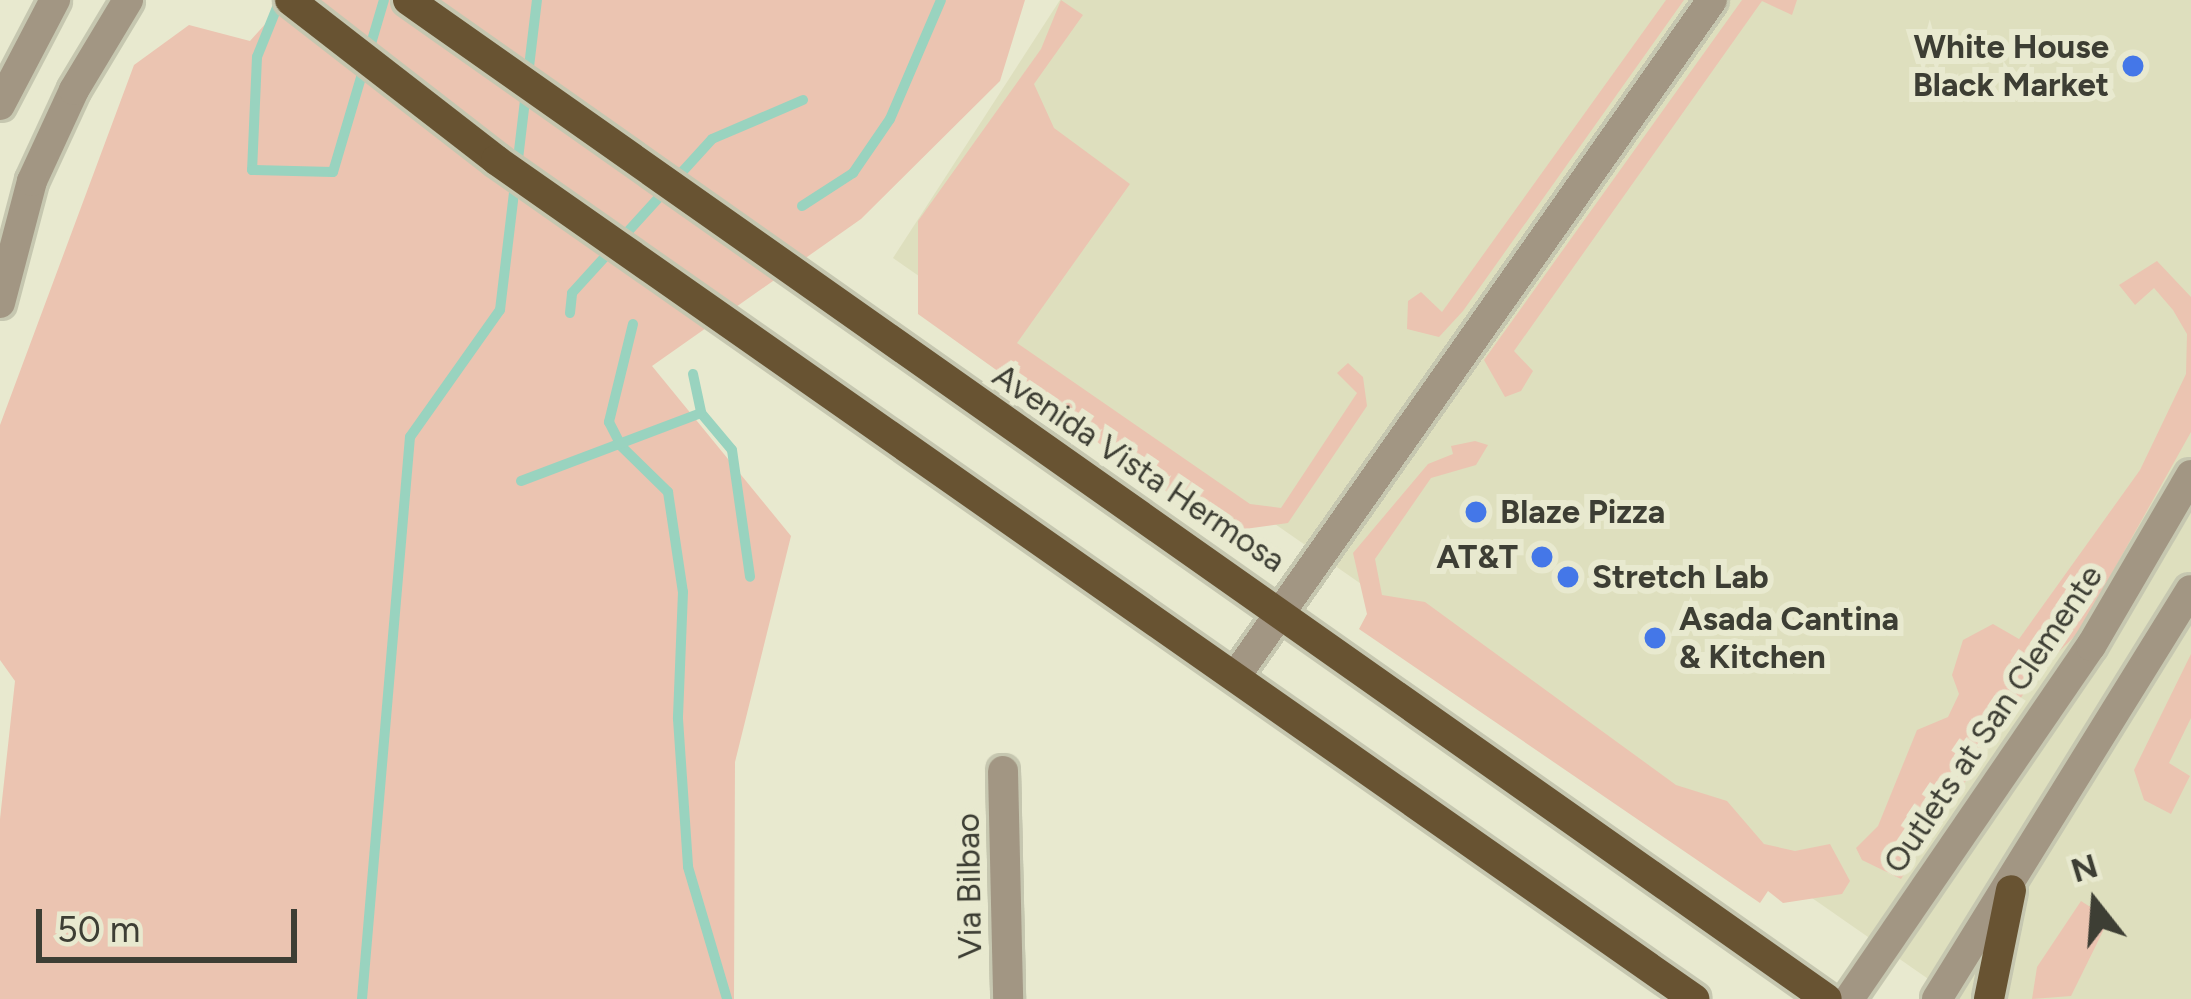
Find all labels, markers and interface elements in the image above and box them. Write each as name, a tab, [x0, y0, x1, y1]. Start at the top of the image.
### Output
place label: White House Black Market	[1913, 27, 2109, 105]
marker: White House Black Market	[2120, 53, 2146, 79]
street label: Avenida Vista Hermosa	[985, 355, 1293, 581]
place label: Blaze Pizza	[1500, 492, 1665, 532]
marker: Blaze Pizza	[1463, 499, 1489, 525]
place label: AT&T	[1436, 537, 1518, 577]
marker: AT&T	[1529, 544, 1555, 570]
place label: Stretch Lab	[1592, 557, 1769, 597]
street label: Outlets at San Clemente	[1875, 558, 2111, 880]
marker: Stretch Lab	[1555, 564, 1581, 590]
place label: Asada Cantina & Kitchen	[1679, 599, 1899, 677]
marker: Asada Cantina & Kitchen	[1642, 625, 1668, 651]
street label: Via Bilbao	[948, 813, 990, 959]
north arrow	[2035, 843, 2155, 963]
text: N	[2066, 846, 2102, 890]
scale bar	[42, 885, 303, 959]
text: 50 m	[57, 908, 140, 951]

